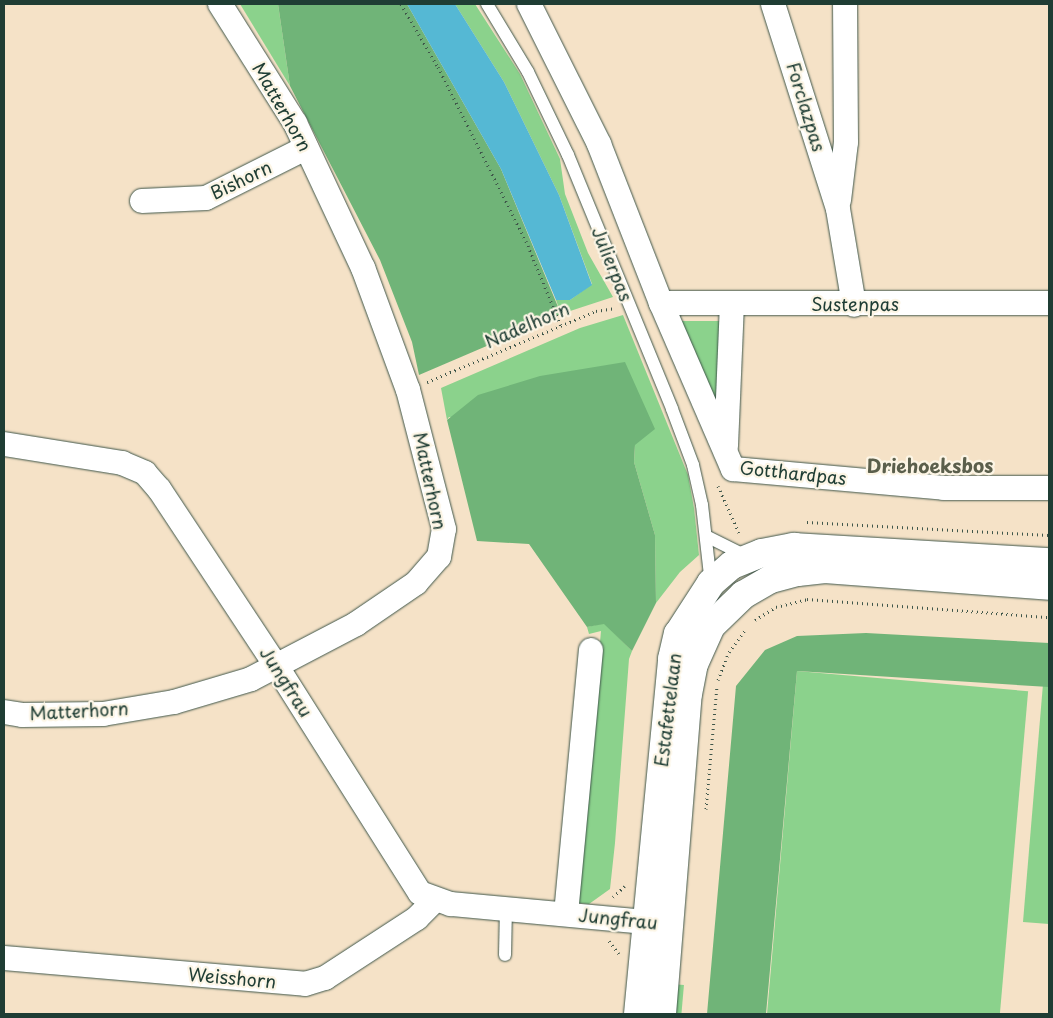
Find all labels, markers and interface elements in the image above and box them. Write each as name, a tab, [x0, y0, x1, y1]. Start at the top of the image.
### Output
street label: Matterhorn	[248, 59, 316, 155]
street label: Forclazpas	[782, 60, 830, 154]
street label: Bishorn	[207, 156, 275, 204]
street label: Julierpas	[587, 224, 637, 304]
street label: Sustenpas	[811, 293, 899, 315]
street label: Nadelhorn	[481, 298, 573, 352]
street label: Matterhorn	[409, 430, 451, 532]
district label: Driehoeksbos	[867, 455, 993, 477]
street label: Gotthardpas	[739, 457, 847, 489]
street label: Jungfrau	[255, 643, 317, 721]
street label: Estafettelaan	[650, 652, 686, 768]
street label: Matterhorn	[29, 698, 129, 724]
street label: Jungfrau	[577, 904, 659, 934]
street label: Weisshorn	[187, 963, 277, 993]

